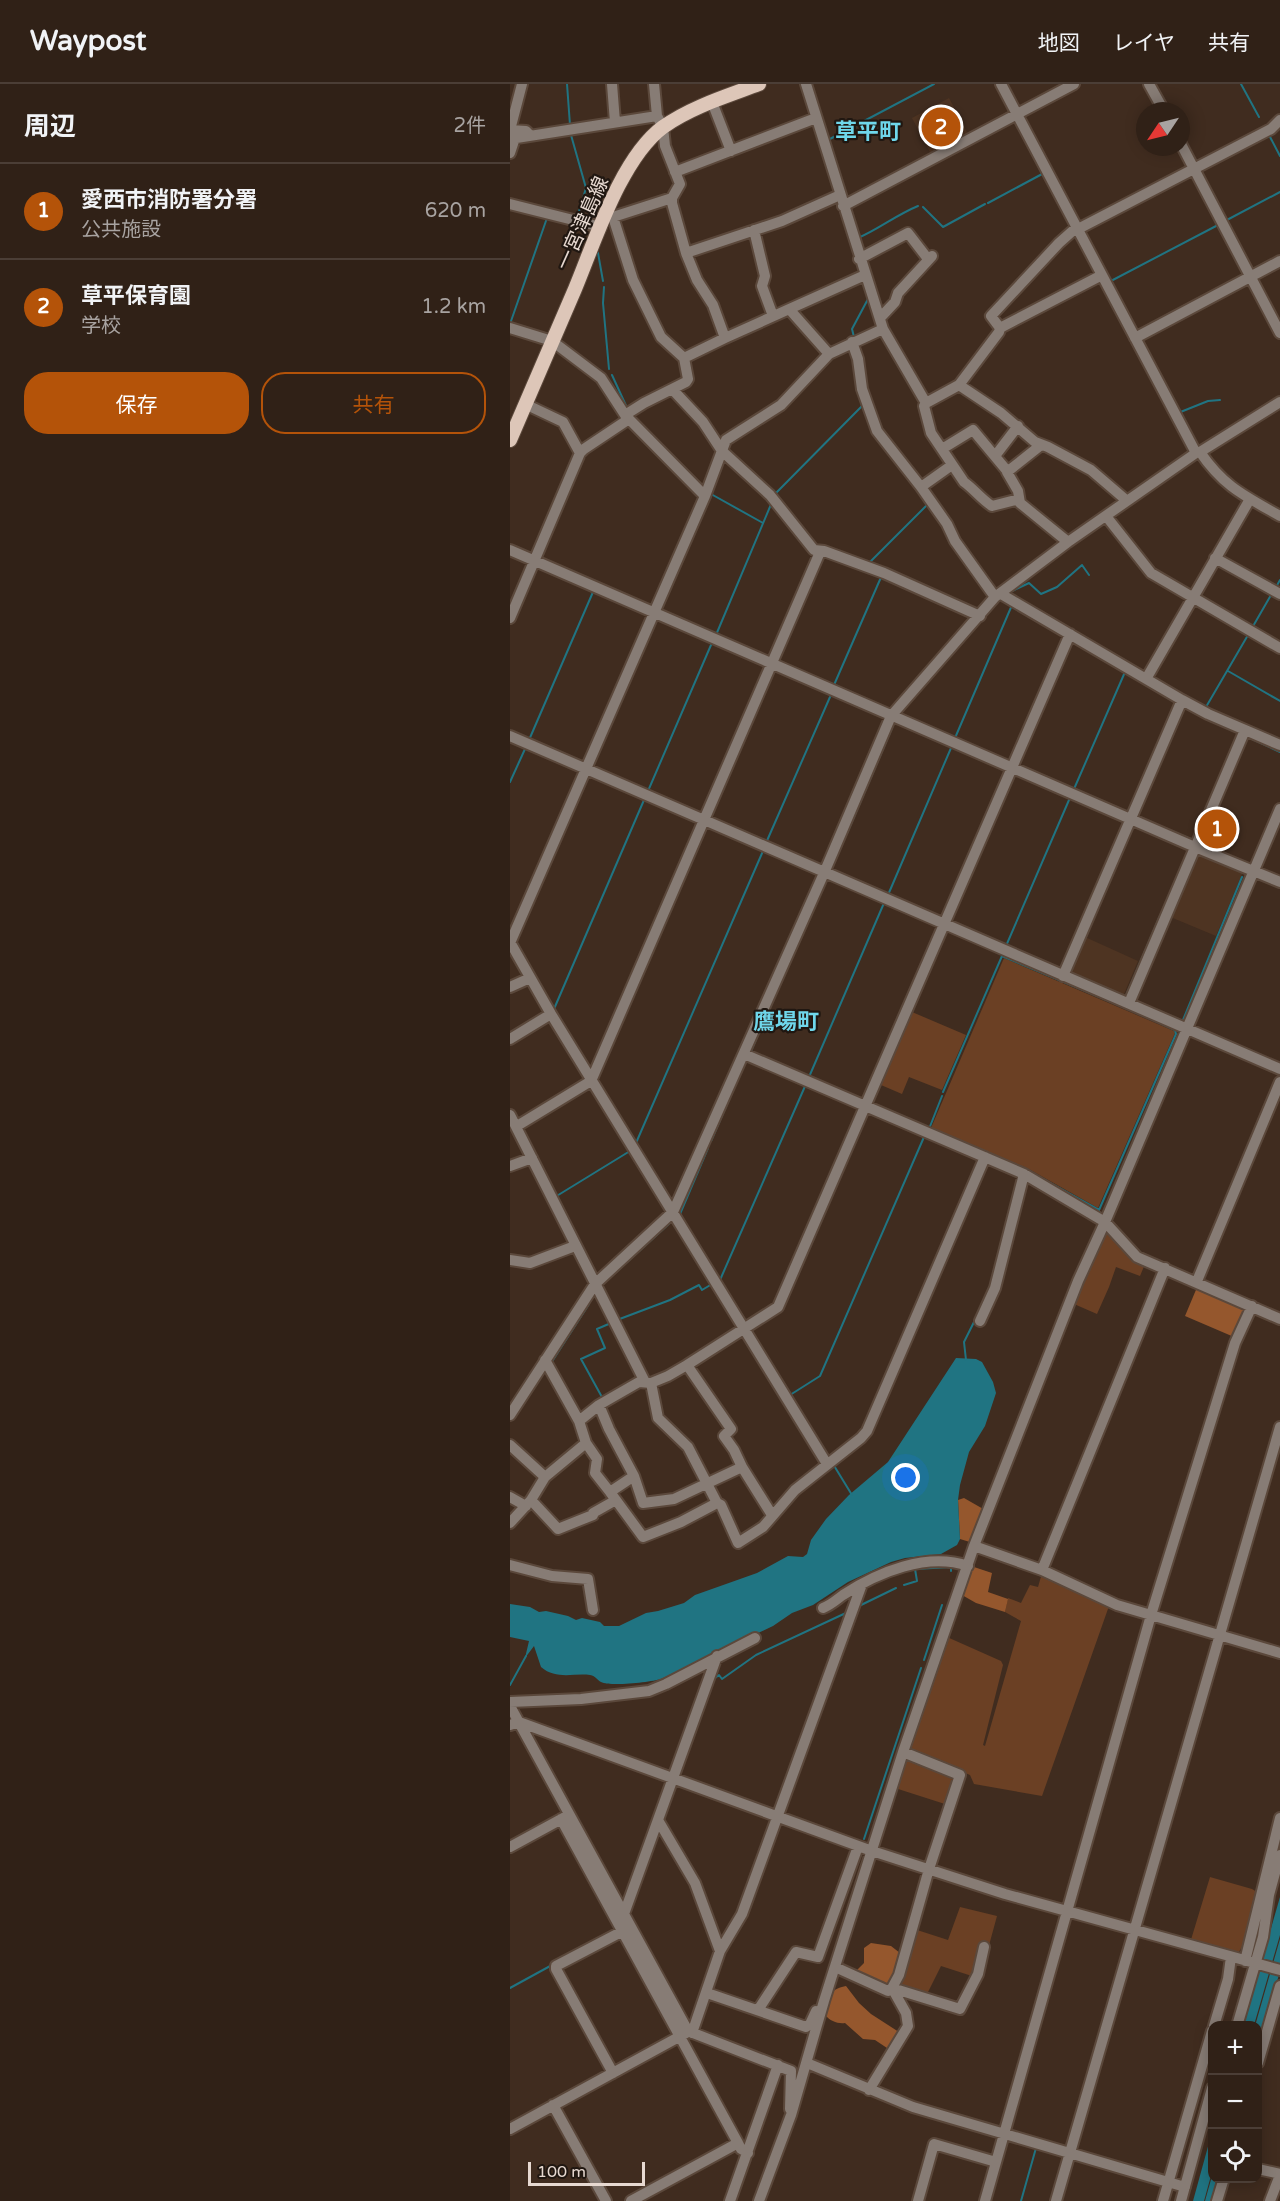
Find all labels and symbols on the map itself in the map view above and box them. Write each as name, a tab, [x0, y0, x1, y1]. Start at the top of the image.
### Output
north arrow	[1136, 102, 1190, 156]
pin: 2	[922, 104, 960, 150]
district label: 草平町	[835, 119, 901, 145]
street label: 一宮津島線	[552, 173, 614, 274]
pin: 1	[1198, 806, 1236, 852]
district label: 鷹場町	[753, 1009, 819, 1035]
your location	[891, 1463, 920, 1492]
scale bar	[528, 2159, 645, 2186]

